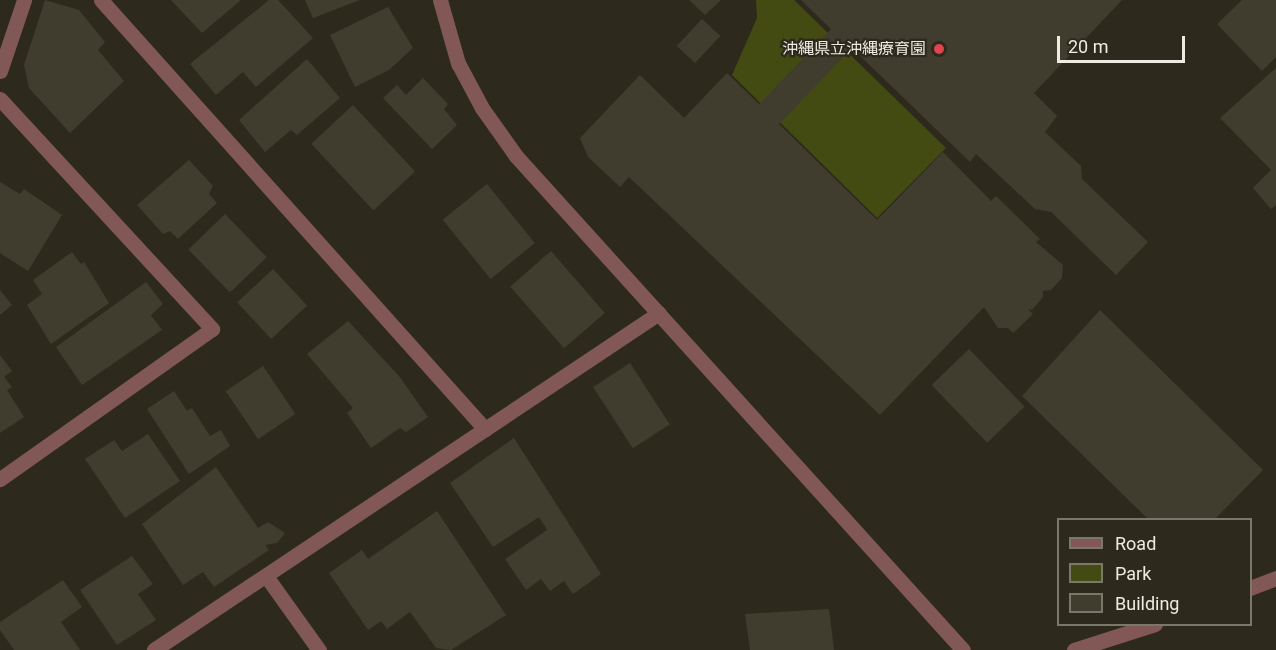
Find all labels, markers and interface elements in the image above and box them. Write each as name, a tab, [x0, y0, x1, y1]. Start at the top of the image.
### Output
scale bar	[1060, 24, 1188, 62]
text: 20 m	[1068, 36, 1108, 57]
place label: 沖縄県立沖縄療育園	[782, 39, 926, 59]
marker: 沖縄県立沖縄療育園	[930, 40, 948, 58]
legend	[1057, 518, 1252, 626]
text: Road	[1115, 533, 1156, 554]
text: Park	[1115, 563, 1151, 584]
text: Building	[1115, 593, 1179, 614]

